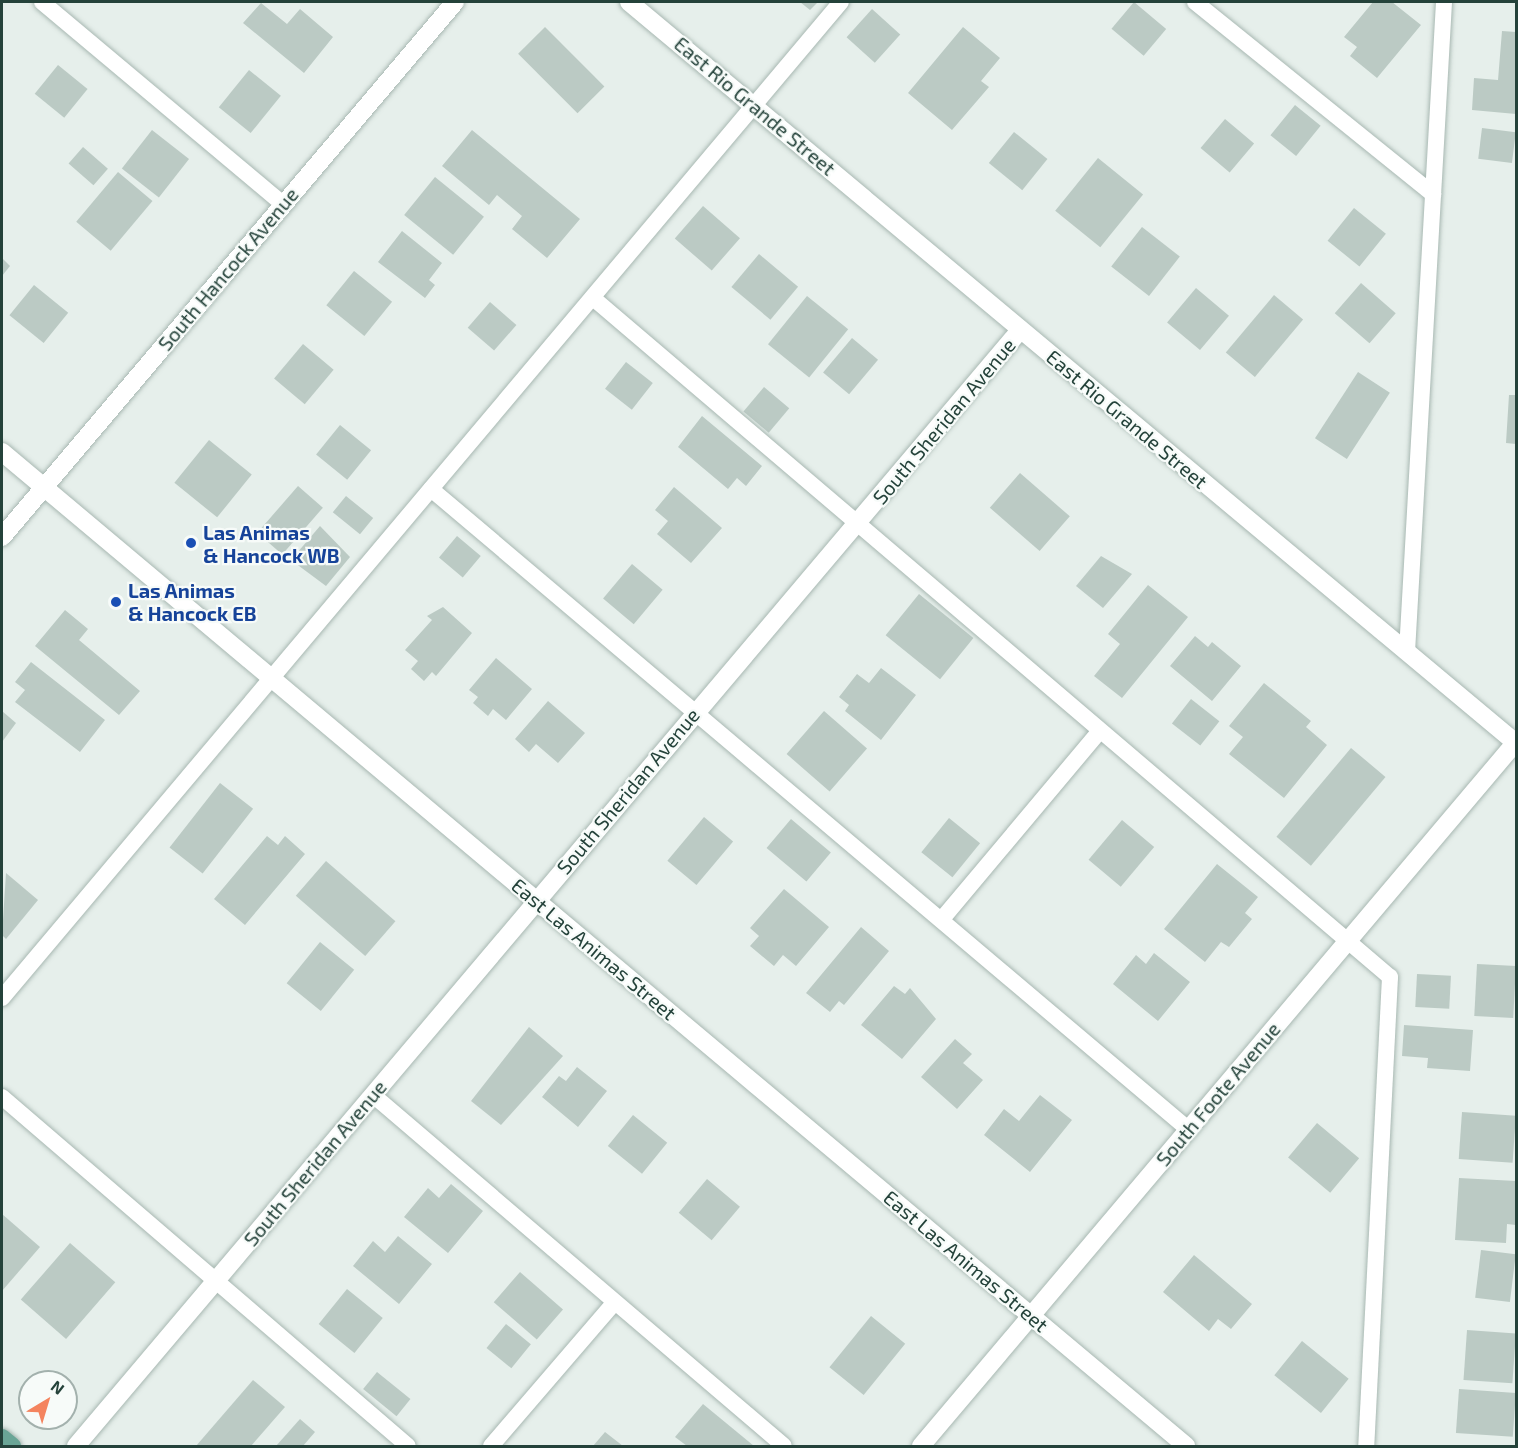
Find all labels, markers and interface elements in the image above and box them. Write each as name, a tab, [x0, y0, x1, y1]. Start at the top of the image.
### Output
street label: East Rio Grande Street	[670, 32, 840, 180]
street label: South Hancock Avenue	[153, 182, 303, 356]
street label: South Sheridan Avenue	[867, 333, 1021, 509]
street label: East Rio Grande Street	[1042, 345, 1212, 493]
place label: Las Animas & Hancock WB	[203, 520, 340, 567]
marker: Las Animas & Hancock WB	[184, 536, 198, 550]
place label: Las Animas & Hancock EB	[128, 578, 257, 625]
marker: Las Animas & Hancock EB	[109, 595, 123, 609]
street label: South Sheridan Avenue	[551, 703, 705, 879]
street label: East Las Animas Street	[507, 873, 681, 1025]
street label: South Foote Avenue	[1151, 1017, 1285, 1171]
street label: South Sheridan Avenue	[238, 1075, 392, 1251]
street label: East Las Animas Street	[879, 1185, 1053, 1337]
north arrow	[18, 1370, 78, 1430]
text: N	[48, 1376, 69, 1398]

